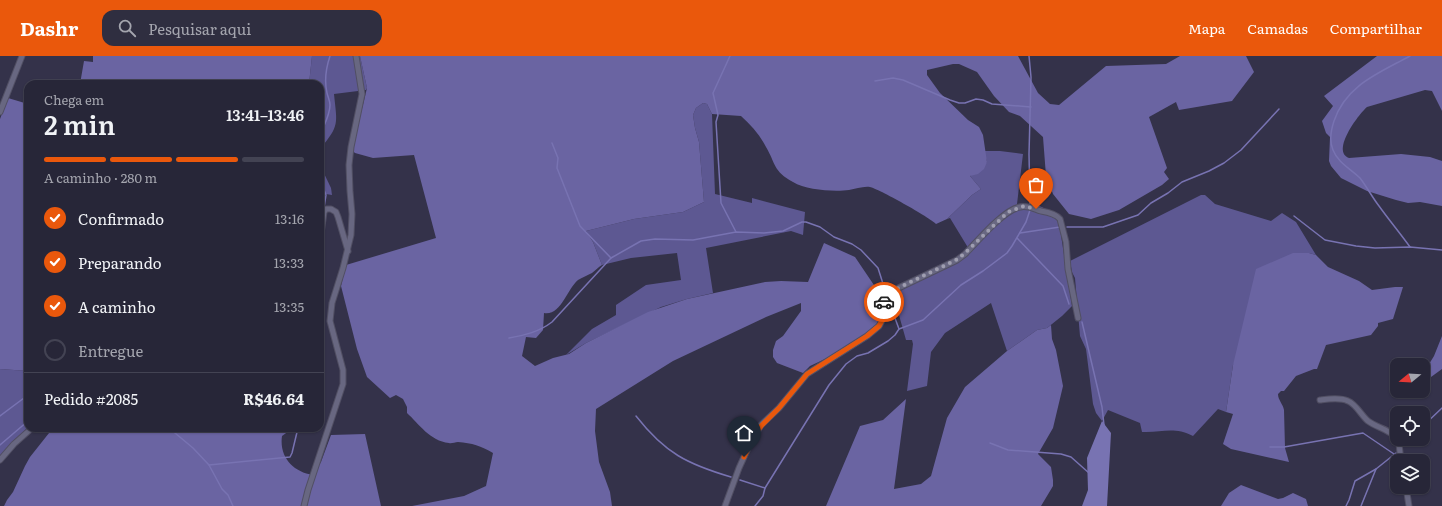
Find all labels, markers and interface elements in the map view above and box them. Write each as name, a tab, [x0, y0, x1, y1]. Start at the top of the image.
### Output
search box	[102, 10, 382, 46]
text: Dashr	[20, 14, 78, 42]
icon: search	[116, 17, 138, 39]
text: Pesquisar aqui	[148, 17, 251, 40]
text: Mapa	[1188, 18, 1225, 38]
text: Camadas	[1247, 18, 1308, 38]
text: Compartilhar	[1330, 18, 1422, 38]
text: Chega em	[44, 90, 104, 109]
text: 13:41–13:46	[226, 103, 304, 126]
text: 2 min	[44, 104, 115, 143]
text: A caminho · 280 m	[44, 168, 157, 187]
pin	[1019, 168, 1053, 209]
icon: bag	[1025, 174, 1047, 196]
icon: check	[44, 207, 66, 229]
text: Confirmado	[78, 207, 164, 230]
text: 13:16	[275, 209, 304, 228]
icon: check	[44, 251, 66, 273]
text: Preparando	[78, 251, 162, 274]
text: 13:33	[274, 253, 304, 272]
courier	[864, 282, 904, 322]
icon: car	[873, 291, 895, 313]
icon: check	[44, 295, 66, 317]
text: A caminho	[78, 295, 156, 318]
text: 13:35	[274, 297, 304, 316]
text: Entregue	[78, 339, 143, 362]
north arrow	[1390, 358, 1430, 398]
map controls	[1390, 358, 1430, 494]
text: Pedido #2085	[44, 387, 138, 410]
text: R$46.64	[243, 387, 304, 410]
button: locate	[1390, 406, 1430, 446]
pin	[727, 416, 761, 457]
icon: home	[733, 422, 755, 444]
button: layers	[1390, 454, 1430, 494]

